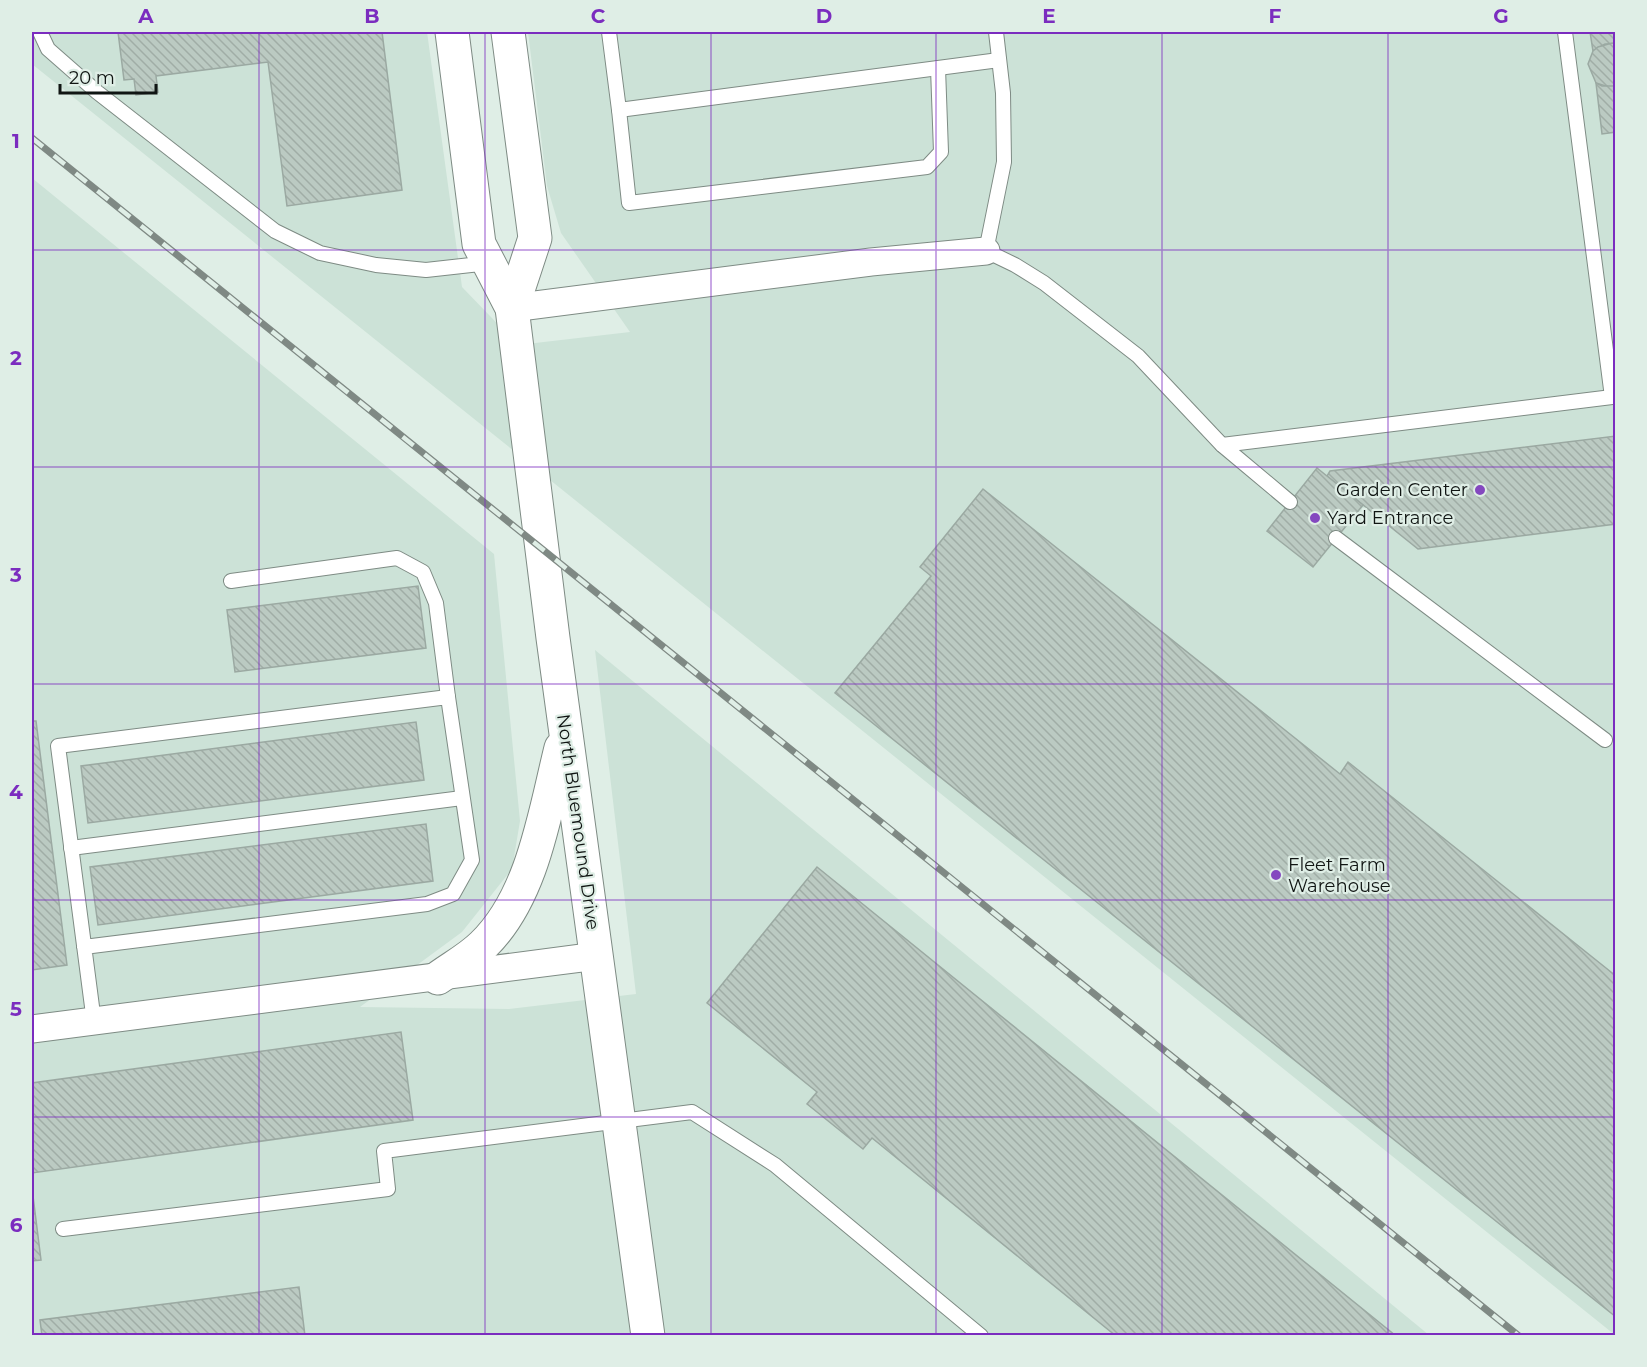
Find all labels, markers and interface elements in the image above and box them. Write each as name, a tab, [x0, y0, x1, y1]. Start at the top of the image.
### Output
text: A	[137, 4, 154, 28]
text: B	[364, 4, 380, 28]
text: C	[591, 4, 606, 28]
text: D	[816, 4, 832, 28]
text: E	[1042, 4, 1056, 28]
text: F	[1269, 4, 1282, 28]
text: G	[1493, 4, 1509, 28]
scale bar	[60, 57, 156, 95]
text: 20 m	[69, 67, 115, 89]
text: 1	[12, 129, 20, 153]
text: 2	[10, 346, 22, 370]
place label: Garden Center	[1336, 479, 1468, 501]
marker: Garden Center	[1473, 483, 1487, 497]
place label: Yard Entrance	[1327, 507, 1454, 529]
marker: Yard Entrance	[1308, 511, 1322, 525]
text: 3	[9, 563, 22, 587]
street label: North Bluemound Drive	[552, 713, 604, 931]
text: 4	[9, 780, 23, 804]
place label: Fleet Farm Warehouse	[1288, 854, 1391, 897]
marker: Fleet Farm Warehouse	[1269, 868, 1283, 882]
text: 5	[10, 997, 22, 1021]
text: 6	[10, 1213, 23, 1237]

